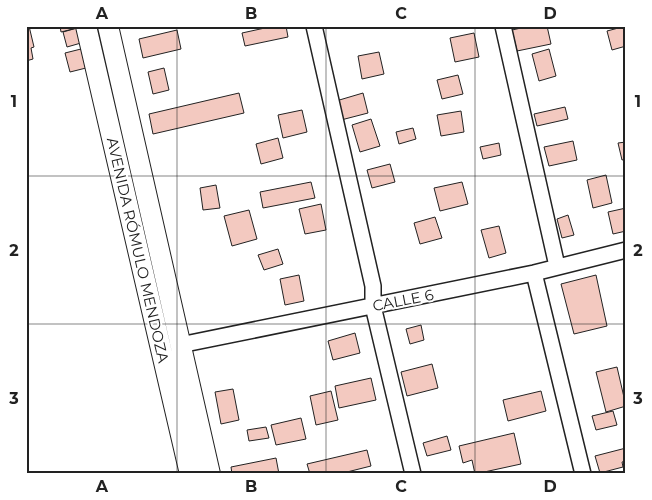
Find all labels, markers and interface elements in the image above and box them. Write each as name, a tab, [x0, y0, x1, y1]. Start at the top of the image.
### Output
text: A	[95, 4, 109, 23]
text: B	[245, 4, 257, 23]
text: C	[395, 4, 407, 23]
text: D	[543, 4, 557, 23]
text: 1	[11, 92, 17, 111]
text: 1	[635, 92, 641, 111]
street label: AVENIDA RÓMULO MENDOZA	[103, 135, 173, 365]
text: 2	[9, 241, 19, 260]
text: 2	[633, 241, 643, 260]
street label: CALLE 6	[371, 285, 435, 315]
text: 3	[8, 389, 19, 408]
text: 3	[632, 389, 643, 408]
text: A	[95, 477, 109, 496]
text: B	[245, 477, 257, 496]
text: C	[395, 477, 407, 496]
text: D	[543, 477, 557, 496]

